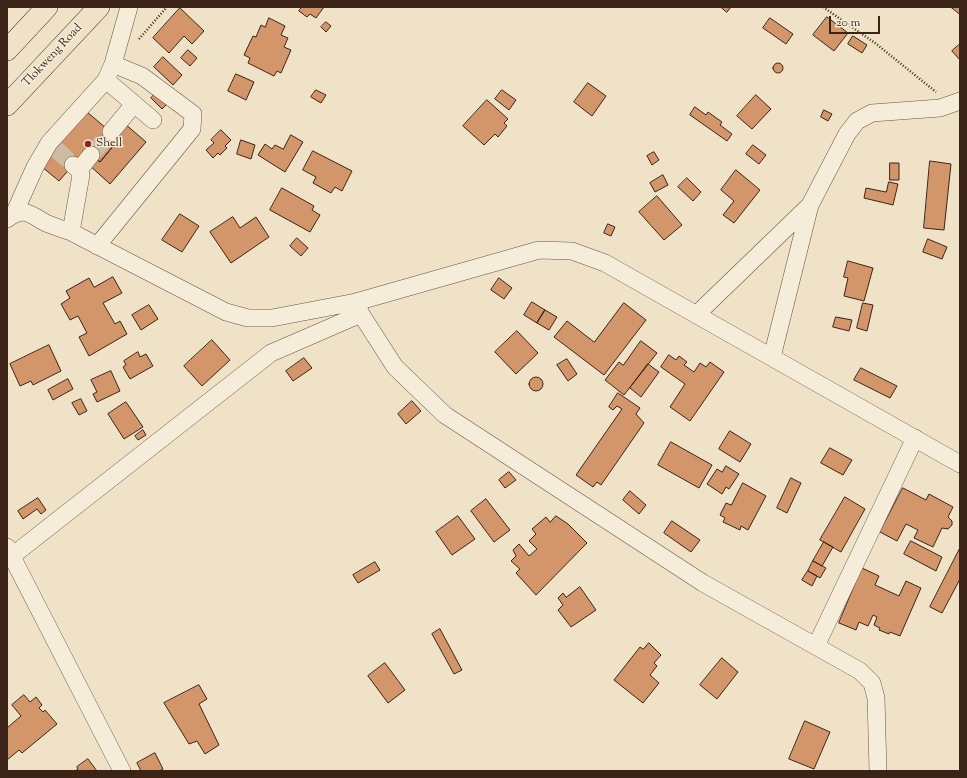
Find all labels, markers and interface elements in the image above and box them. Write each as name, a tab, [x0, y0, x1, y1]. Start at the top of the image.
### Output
scale bar	[831, 8, 882, 34]
text: 20 m	[836, 14, 860, 32]
street label: Tlokweng Road	[20, 21, 86, 91]
place label: Shell	[96, 137, 122, 151]
marker: Shell	[83, 139, 93, 149]

